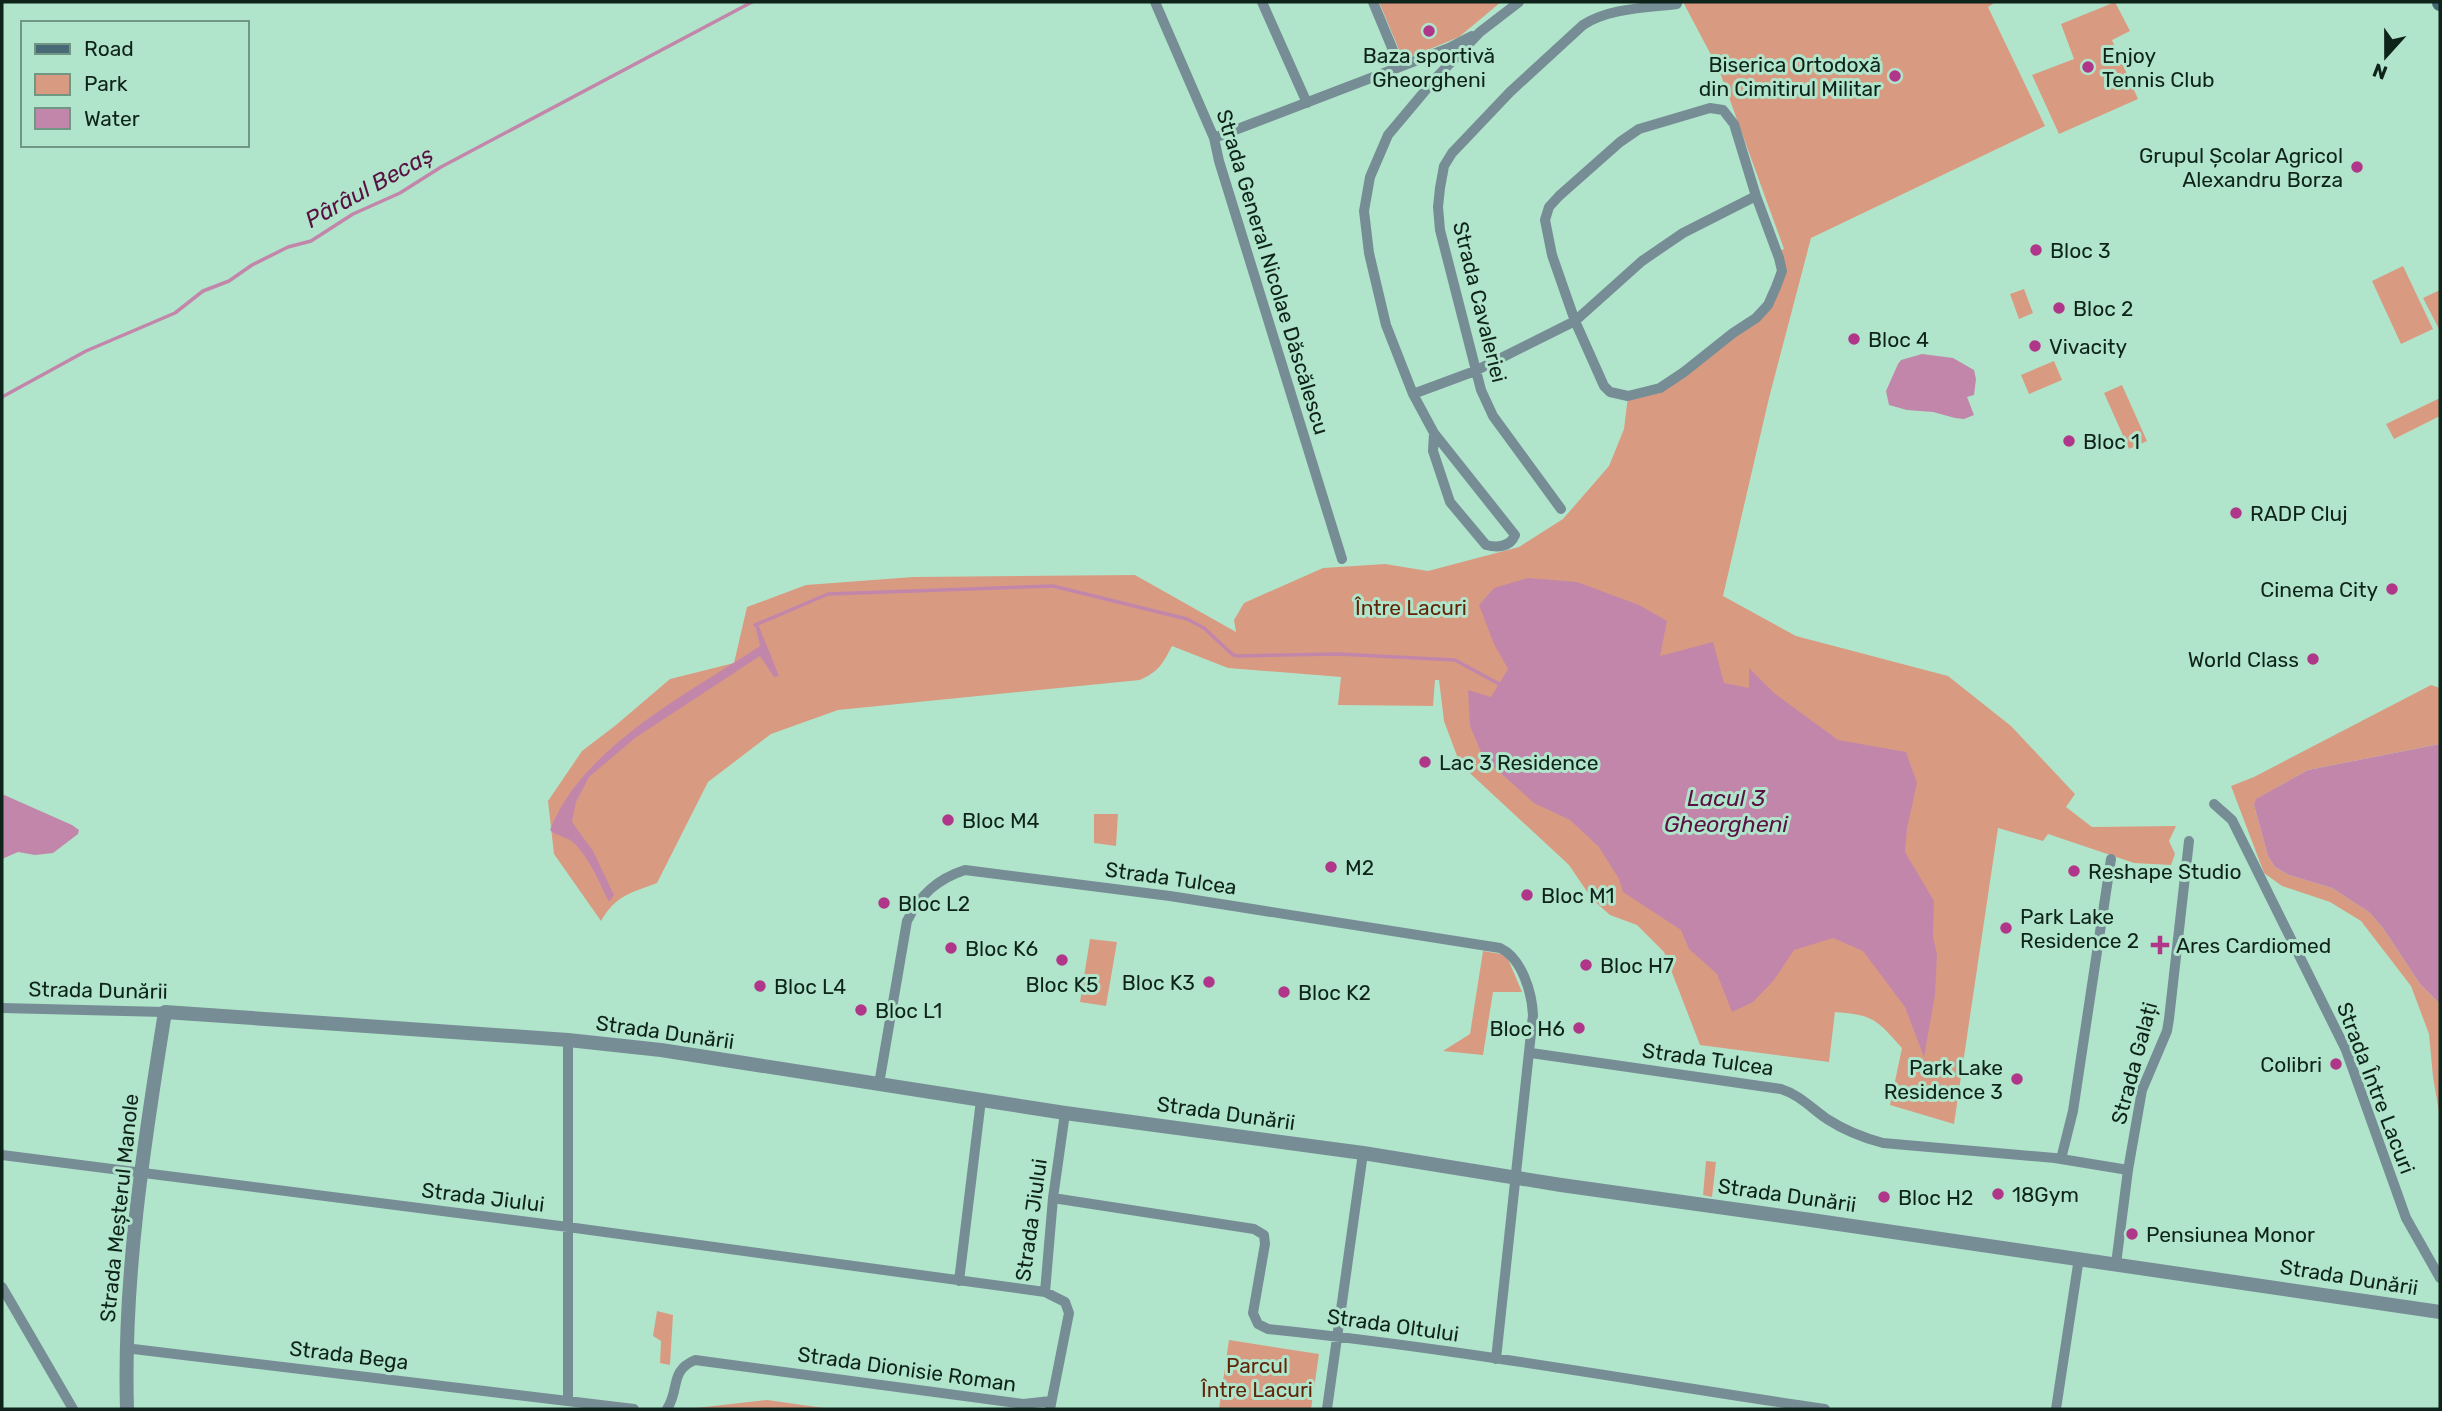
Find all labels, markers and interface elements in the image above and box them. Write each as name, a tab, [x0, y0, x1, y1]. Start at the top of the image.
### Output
legend	[21, 21, 248, 147]
north arrow	[2351, 21, 2421, 91]
marker: Baza sportivă Gheorgheni	[1421, 23, 1437, 39]
text: Road	[84, 36, 134, 61]
place label: Baza sportivă Gheorgheni	[1363, 43, 1495, 92]
place label: Enjoy Tennis Club	[2102, 43, 2215, 92]
place label: Biserica Ortodoxă din Cimitirul Militar	[1699, 52, 1881, 101]
text: N	[2370, 58, 2391, 85]
marker: Enjoy Tennis Club	[2080, 59, 2096, 75]
marker: Biserica Ortodoxă din Cimitirul Militar	[1887, 68, 1903, 84]
text: Park	[84, 71, 128, 96]
text: Water	[84, 106, 140, 131]
street label: Strada General Nicolae Dăscălescu	[1212, 106, 1334, 438]
water label: Pârâul Becaș	[300, 140, 438, 234]
place label: Grupul Școlar Agricol Alexandru Borza	[2139, 143, 2343, 192]
marker: Grupul Școlar Agricol Alexandru Borza	[2349, 159, 2365, 175]
street label: Strada Cavaleriei	[1448, 219, 1512, 385]
place label: Bloc 3	[2050, 238, 2111, 263]
marker: Bloc 3	[2028, 242, 2044, 258]
place label: Bloc 2	[2073, 296, 2133, 321]
marker: Bloc 2	[2051, 300, 2067, 316]
place label: Bloc 4	[1868, 327, 1929, 352]
marker: Bloc 4	[1846, 331, 1862, 347]
place label: Vivacity	[2049, 334, 2127, 359]
marker: Vivacity	[2027, 338, 2043, 354]
place label: Bloc 1	[2083, 429, 2140, 454]
marker: Bloc 1	[2061, 433, 2077, 449]
place label: RADP Cluj	[2250, 501, 2348, 526]
marker: RADP Cluj	[2228, 505, 2244, 521]
place label: Cinema City	[2260, 577, 2378, 602]
marker: Cinema City	[2384, 581, 2400, 597]
park label: Între Lacuri	[1354, 595, 1467, 620]
place label: World Class	[2188, 647, 2299, 672]
marker: World Class	[2305, 651, 2321, 667]
place label: Lac 3 Residence	[1439, 750, 1598, 775]
marker: Lac 3 Residence	[1417, 754, 1433, 770]
water label: Lacul 3 Gheorgheni	[1664, 784, 1790, 838]
place label: Bloc M4	[962, 808, 1040, 833]
marker: Bloc M4	[940, 812, 956, 828]
place label: M2	[1345, 855, 1374, 880]
street label: Strada Tulcea	[1104, 856, 1238, 900]
marker: M2	[1323, 859, 1339, 875]
place label: Reshape Studio	[2088, 859, 2241, 884]
marker: Reshape Studio	[2066, 863, 2082, 879]
place label: Bloc M1	[1541, 883, 1615, 908]
marker: Bloc M1	[1519, 887, 1535, 903]
place label: Bloc L2	[898, 891, 970, 916]
marker: Bloc L2	[876, 895, 892, 911]
place label: Park Lake Residence 2	[2020, 904, 2139, 953]
marker: Park Lake Residence 2	[1998, 920, 2014, 936]
place label: Ares Cardiomed	[2176, 933, 2331, 958]
marker: Ares Cardiomed	[2150, 935, 2170, 955]
place label: Bloc K6	[965, 936, 1038, 961]
marker: Bloc K6	[943, 940, 959, 956]
marker: Bloc K5	[1054, 952, 1070, 968]
place label: Bloc H7	[1600, 953, 1674, 978]
marker: Bloc H7	[1578, 957, 1594, 973]
place label: Bloc K3	[1122, 970, 1195, 995]
place label: Bloc K5	[1025, 972, 1099, 997]
place label: Bloc L4	[774, 974, 846, 999]
marker: Bloc K3	[1201, 974, 1217, 990]
street label: Strada Dunării	[28, 976, 168, 1004]
marker: Bloc L4	[752, 978, 768, 994]
place label: Bloc K2	[1298, 980, 1371, 1005]
marker: Bloc K2	[1276, 984, 1292, 1000]
place label: Bloc L1	[875, 998, 942, 1023]
street label: Strada Galați	[2106, 999, 2162, 1127]
street label: Strada Între Lacuri	[2332, 999, 2420, 1177]
marker: Bloc L1	[853, 1002, 869, 1018]
street label: Strada Dunării	[594, 1010, 736, 1054]
place label: Bloc H6	[1489, 1016, 1565, 1041]
marker: Bloc H6	[1571, 1020, 1587, 1036]
street label: Strada Tulcea	[1641, 1037, 1775, 1081]
place label: Colibri	[2260, 1052, 2322, 1077]
place label: Park Lake Residence 3	[1884, 1055, 2003, 1104]
marker: Colibri	[2328, 1056, 2344, 1072]
marker: Park Lake Residence 3	[2009, 1071, 2025, 1087]
street label: Strada Dunării	[1155, 1091, 1297, 1135]
street label: Strada Meșterul Manole	[95, 1092, 143, 1324]
street label: Strada Jiului	[1010, 1157, 1052, 1283]
street label: Strada Dunării	[1716, 1173, 1858, 1217]
street label: Strada Jiului	[420, 1177, 546, 1217]
place label: 18Gym	[2012, 1182, 2079, 1207]
place label: Bloc H2	[1898, 1185, 1973, 1210]
marker: 18Gym	[1990, 1186, 2006, 1202]
marker: Bloc H2	[1876, 1189, 1892, 1205]
place label: Pensiunea Monor	[2146, 1222, 2315, 1247]
marker: Pensiunea Monor	[2124, 1226, 2140, 1242]
street label: Strada Dunării	[2278, 1254, 2420, 1300]
street label: Strada Oltului	[1325, 1303, 1461, 1347]
street label: Strada Bega	[288, 1335, 410, 1375]
street label: Strada Dionisie Roman	[796, 1341, 1018, 1397]
park label: Parcul Între Lacuri	[1200, 1353, 1313, 1402]

